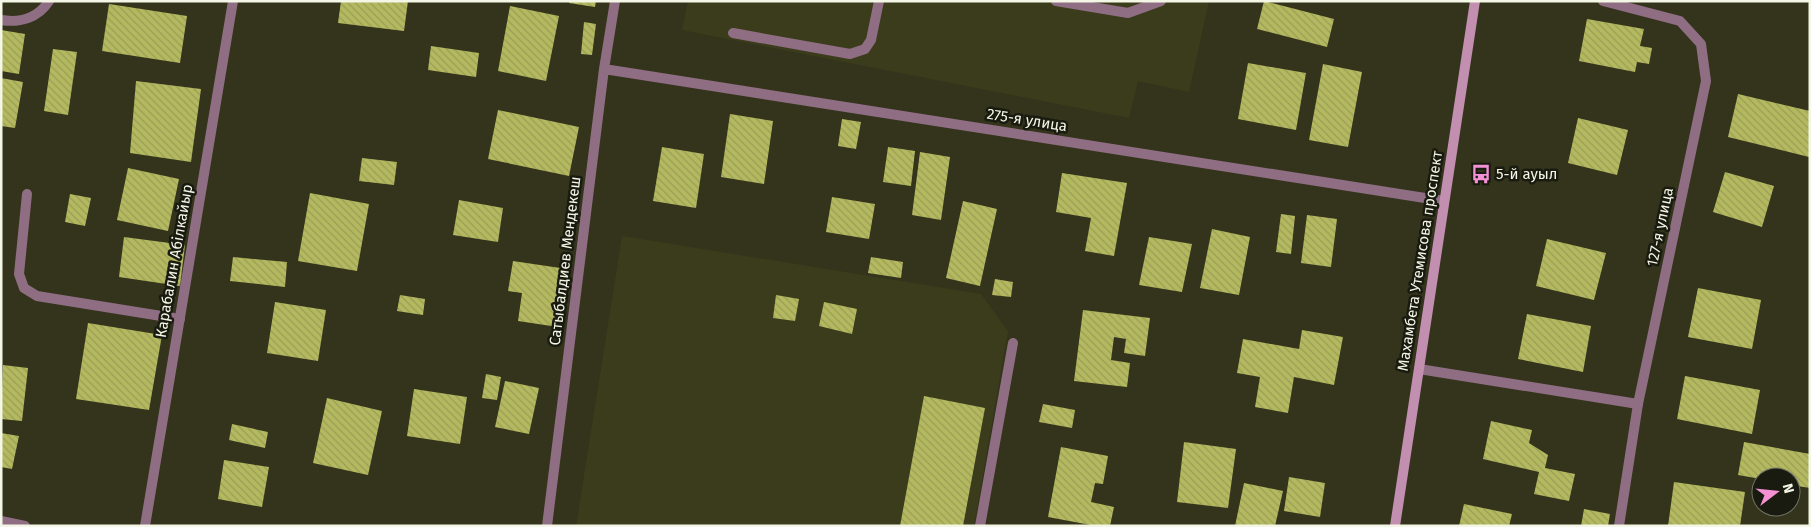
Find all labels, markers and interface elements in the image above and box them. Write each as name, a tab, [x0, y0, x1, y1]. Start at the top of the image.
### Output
street label: 275-я улица	[986, 105, 1068, 135]
street label: Махамбета Утемисова проспект	[1394, 149, 1446, 372]
bus stop icon: 5-й ауыл	[1470, 163, 1492, 185]
place label: 5-й ауыл	[1496, 165, 1558, 183]
street label: Сатыбалдиев Мендекеш	[546, 175, 584, 347]
street label: Карабалин Абілкайыр	[152, 183, 196, 339]
street label: 127-я улица	[1643, 186, 1677, 268]
north arrow	[1751, 467, 1801, 517]
text: N	[1779, 482, 1797, 495]

